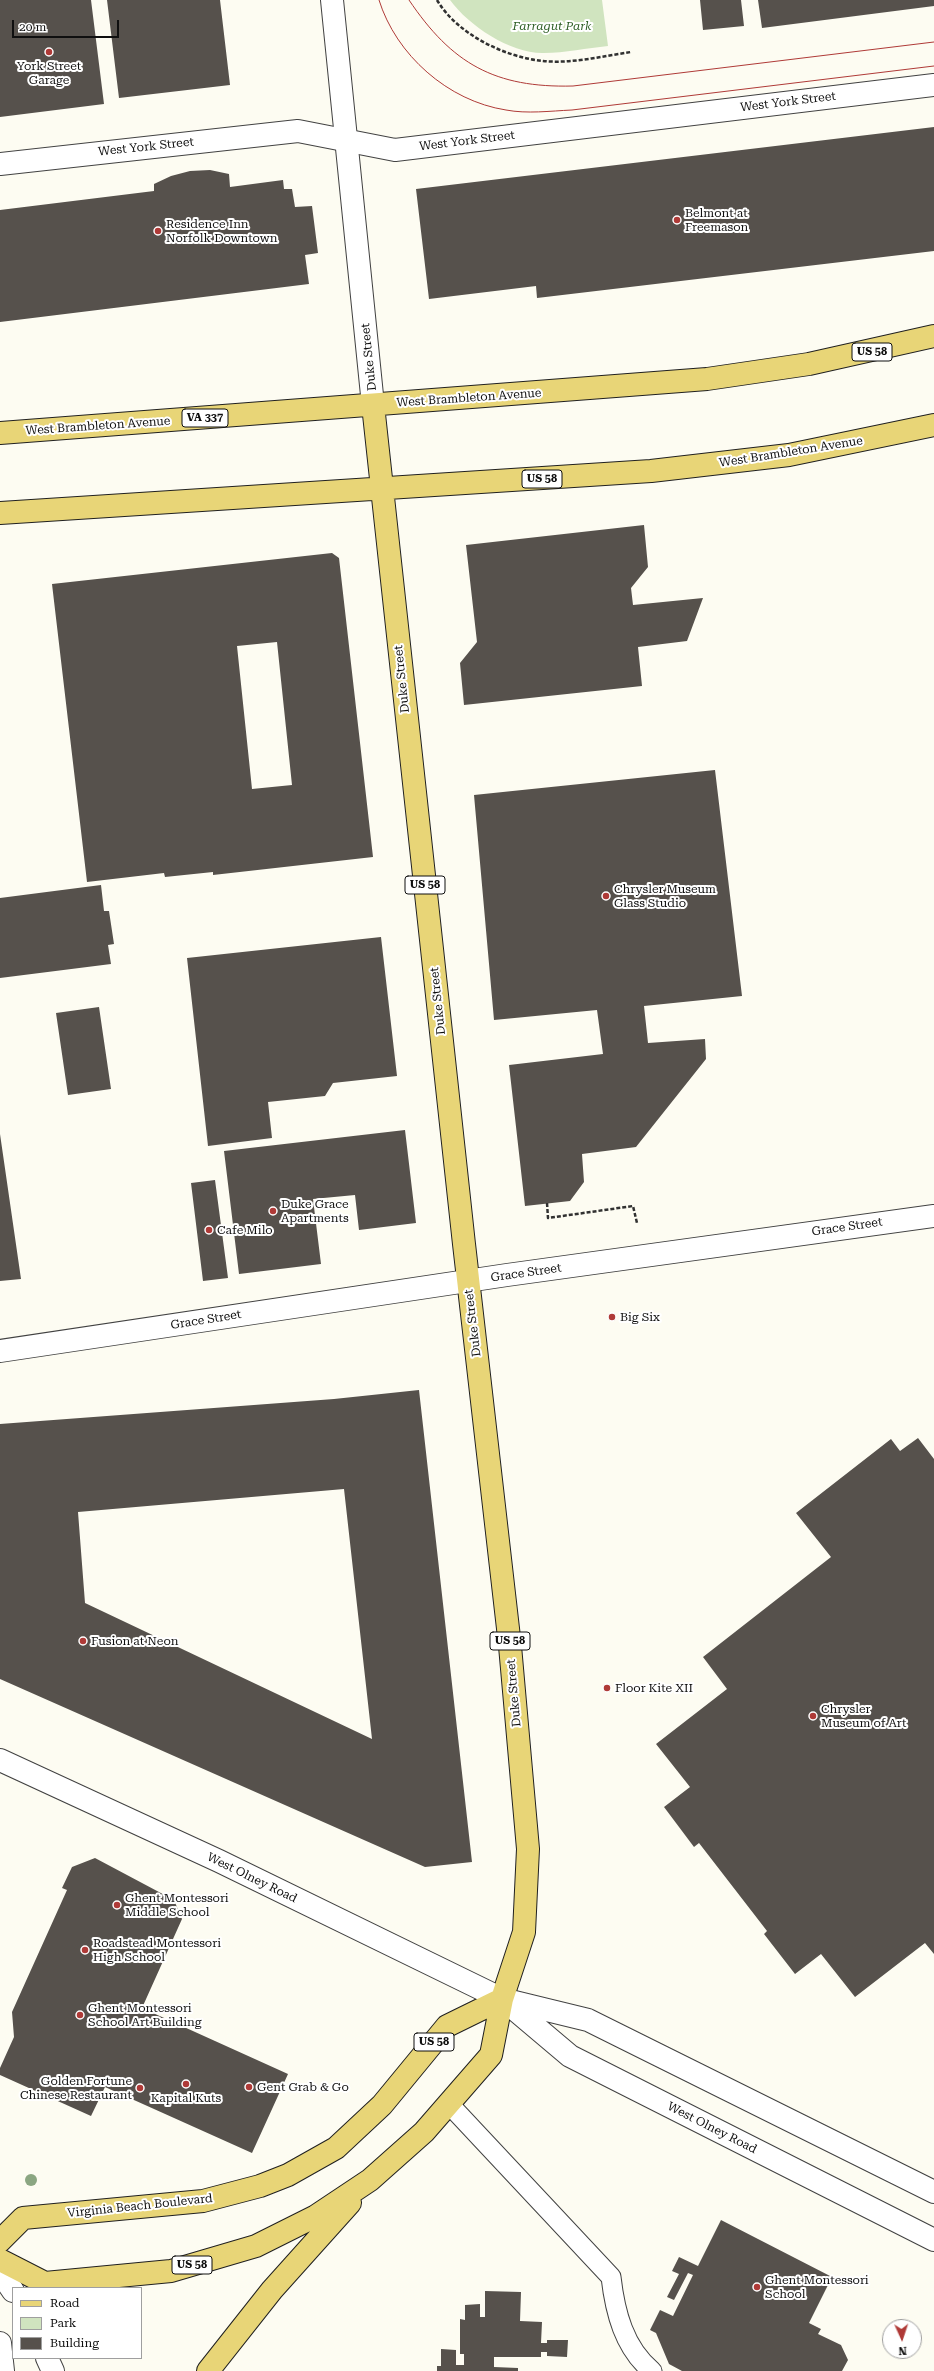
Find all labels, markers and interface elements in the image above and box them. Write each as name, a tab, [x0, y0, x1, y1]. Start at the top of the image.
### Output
scale bar	[14, 12, 121, 38]
park label: Farragut Park	[512, 19, 592, 33]
text: 20 m	[19, 20, 46, 34]
marker: York Street Garage	[44, 47, 54, 57]
place label: York Street Garage	[17, 59, 81, 87]
street label: West York Street	[739, 89, 837, 115]
street label: West York Street	[418, 128, 516, 154]
street label: West York Street	[97, 135, 195, 159]
place label: Belmont at Freemason	[685, 206, 748, 234]
marker: Belmont at Freemason	[672, 215, 682, 225]
place label: Residence Inn Norfolk Downtown	[166, 217, 277, 245]
marker: Residence Inn Norfolk Downtown	[153, 226, 163, 236]
street label: Duke Street	[358, 322, 380, 392]
road number: US 58	[852, 343, 892, 361]
street label: West Brambleton Avenue	[396, 386, 542, 410]
road number: VA 337	[182, 409, 228, 427]
street label: West Brambleton Avenue	[25, 414, 171, 438]
street label: West Brambleton Avenue	[718, 434, 864, 470]
road number: US 58	[522, 470, 562, 488]
street label: Duke Street	[391, 644, 413, 714]
road number: US 58	[405, 876, 445, 894]
place label: Chrysler Museum Glass Studio	[614, 882, 716, 910]
marker: Chrysler Museum Glass Studio	[601, 891, 611, 901]
street label: Duke Street	[427, 966, 449, 1036]
place label: Duke Grace Apartments	[281, 1197, 349, 1225]
marker: Duke Grace Apartments	[268, 1206, 278, 1216]
street label: Grace Street	[811, 1215, 883, 1239]
place label: Cafe Milo	[217, 1223, 273, 1237]
marker: Cafe Milo	[204, 1225, 214, 1235]
street label: Grace Street	[490, 1261, 562, 1285]
street label: Duke Street	[462, 1288, 484, 1358]
street label: Grace Street	[170, 1307, 242, 1333]
place label: Big Six	[620, 1310, 660, 1324]
marker: Big Six	[607, 1312, 617, 1322]
road number: US 58	[490, 1632, 530, 1650]
place label: Fusion at Neon	[91, 1634, 178, 1648]
marker: Fusion at Neon	[78, 1636, 88, 1646]
street label: Duke Street	[504, 1658, 524, 1728]
place label: Floor Kite XII	[615, 1681, 693, 1695]
marker: Floor Kite XII	[602, 1683, 612, 1693]
place label: Chrysler Museum of Art	[821, 1702, 906, 1730]
marker: Chrysler Museum of Art	[808, 1711, 818, 1721]
street label: West Olney Road	[205, 1850, 299, 1906]
place label: Ghent Montessori Middle School	[125, 1891, 229, 1919]
marker: Ghent Montessori Middle School	[112, 1900, 122, 1910]
place label: Roadstead Montessori High School	[93, 1936, 221, 1964]
marker: Roadstead Montessori High School	[80, 1945, 90, 1955]
place label: Ghent Montessori School Art Building	[88, 2001, 202, 2029]
marker: Ghent Montessori School Art Building	[75, 2010, 85, 2020]
road number: US 58	[414, 2033, 454, 2051]
place label: Golden Fortune Chinese Restaurant	[20, 2074, 132, 2102]
marker: Kapital Kuts	[181, 2079, 191, 2089]
place label: Gent Grab & Go	[257, 2080, 349, 2094]
marker: Gent Grab & Go	[244, 2082, 254, 2092]
marker: Golden Fortune Chinese Restaurant	[135, 2083, 145, 2093]
place label: Kapital Kuts	[151, 2091, 221, 2105]
street label: West Olney Road	[665, 2099, 759, 2157]
street label: Virginia Beach Boulevard	[67, 2191, 213, 2221]
road number: US 58	[172, 2256, 212, 2274]
place label: Ghent Montessori School	[765, 2273, 869, 2301]
marker: Ghent Montessori School	[752, 2282, 762, 2292]
legend	[12, 2287, 142, 2359]
text: Road	[50, 2296, 79, 2310]
text: Park	[50, 2316, 76, 2330]
north arrow	[882, 2319, 922, 2359]
text: Building	[50, 2336, 99, 2350]
text: N	[898, 2344, 907, 2357]

